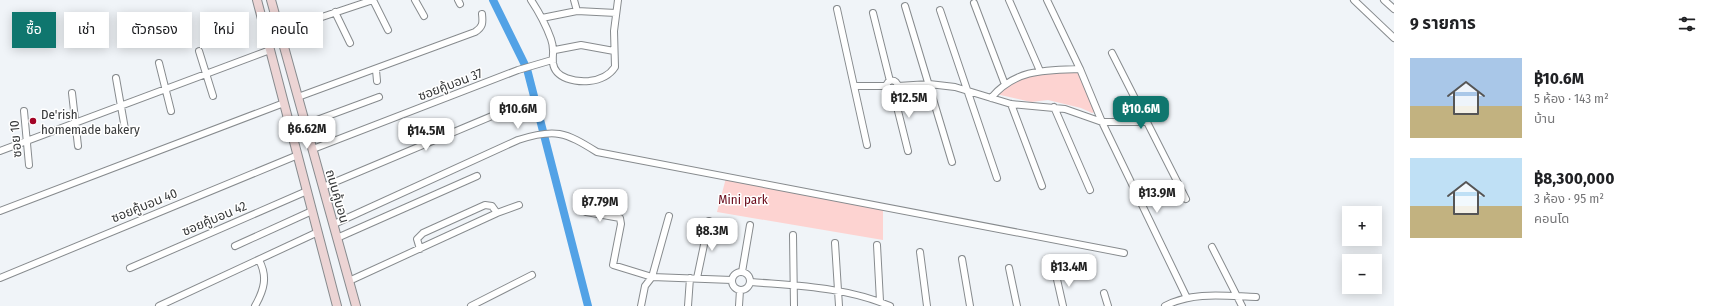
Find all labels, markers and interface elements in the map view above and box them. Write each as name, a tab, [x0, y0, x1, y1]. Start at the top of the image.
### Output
chip: ซื้อ	[12, 12, 56, 48]
chip: เช่า	[64, 12, 109, 48]
chip: ตัวกรอง	[117, 12, 192, 48]
chip: ใหม่	[200, 12, 249, 48]
chip: คอนโด	[257, 12, 323, 48]
text: 9 รายการ	[1410, 13, 1476, 34]
icon: filters	[1676, 13, 1698, 35]
street label: ซอยคู้บอน 37	[416, 65, 485, 104]
text: ฿10.6M	[1534, 68, 1584, 89]
icon: home	[1442, 74, 1490, 122]
pin: ฿12.5M	[876, 85, 942, 119]
text: ฿12.5M	[891, 90, 927, 105]
text: 5 ห้อง · 143 m²	[1534, 91, 1609, 106]
pin: ฿10.6M	[485, 96, 551, 130]
pin: ฿10.6M	[1108, 96, 1174, 130]
text: ฿10.6M	[499, 101, 537, 116]
text: ฿10.6M	[1122, 101, 1160, 116]
place label: De'rish homemade bakery	[41, 107, 140, 137]
text: บ้าน	[1534, 111, 1555, 126]
marker: De'rish homemade bakery	[28, 116, 38, 126]
pin: ฿6.62M	[274, 116, 340, 150]
pin: ฿14.5M	[393, 118, 459, 152]
street label: ซอย 10	[6, 119, 25, 158]
text: ฿6.62M	[288, 121, 326, 136]
text: ฿14.5M	[407, 123, 445, 138]
street label: ถนนคู้บอน	[323, 168, 352, 225]
text: ฿8,300,000	[1534, 168, 1614, 189]
icon: home	[1442, 174, 1490, 222]
pin: ฿13.9M	[1124, 180, 1190, 214]
street label: ซอยคู้บอน 40	[109, 185, 180, 225]
text: ฿13.9M	[1139, 185, 1176, 200]
pin: ฿7.79M	[567, 189, 633, 223]
text: 3 ห้อง · 95 m²	[1534, 191, 1604, 206]
park label: Mini park	[718, 192, 769, 207]
text: ฿7.79M	[582, 194, 618, 209]
street label: ซอยคู้บอน 42	[180, 198, 249, 239]
map controls	[1342, 206, 1382, 294]
button: +	[1342, 206, 1382, 246]
text: คอนโด	[1534, 211, 1569, 226]
pin: ฿8.3M	[684, 218, 740, 252]
text: ฿8.3M	[696, 223, 728, 238]
pin: ฿13.4M	[1036, 254, 1102, 288]
button: −	[1342, 254, 1382, 294]
text: ฿13.4M	[1051, 259, 1087, 274]

